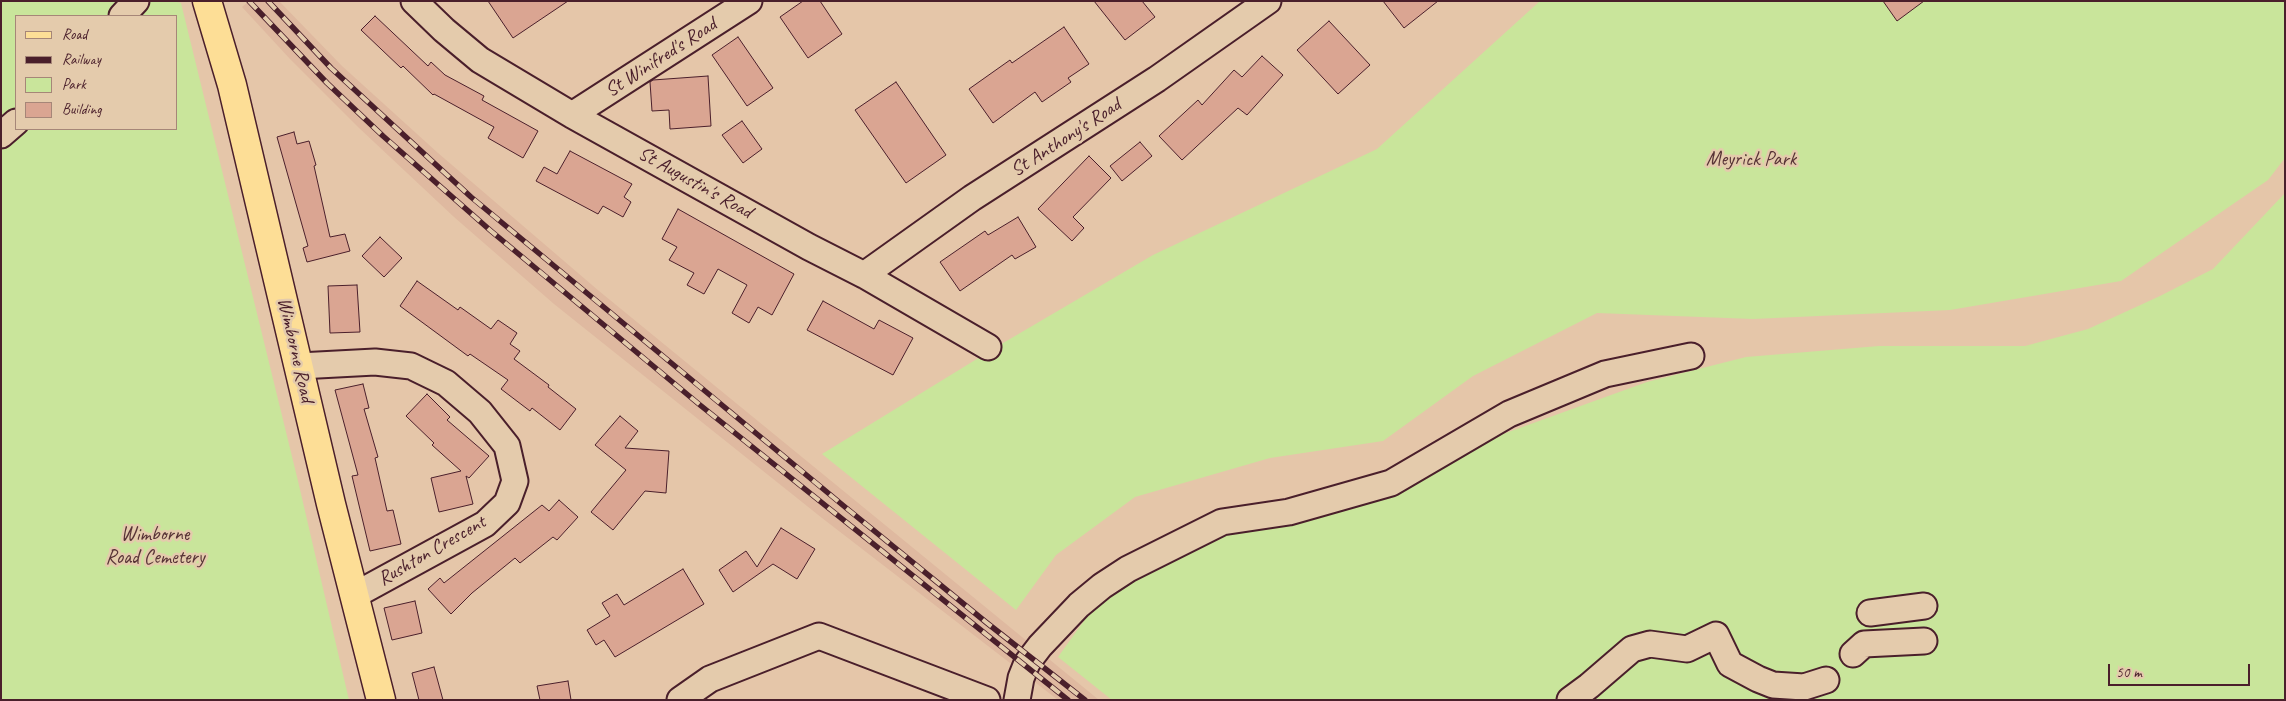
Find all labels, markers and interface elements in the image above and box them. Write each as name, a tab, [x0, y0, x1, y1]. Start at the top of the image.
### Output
street label: St Winifred's Road	[601, 13, 721, 103]
legend	[15, 15, 178, 130]
text: Road	[62, 25, 87, 44]
text: Railway	[62, 50, 101, 69]
text: Park	[62, 75, 86, 94]
street label: St Anthony's Road	[1006, 93, 1126, 183]
text: Building	[62, 100, 101, 119]
street label: St Augustin's Road	[634, 142, 756, 224]
park label: Meyrick Park	[1706, 148, 1796, 172]
street label: Wimborne Road	[271, 295, 319, 405]
street label: Rushton Crescent	[374, 510, 490, 592]
park label: Wimborne Road Cemetery	[105, 523, 205, 570]
scale bar	[2111, 654, 2254, 686]
text: 50 m	[2116, 663, 2142, 682]

